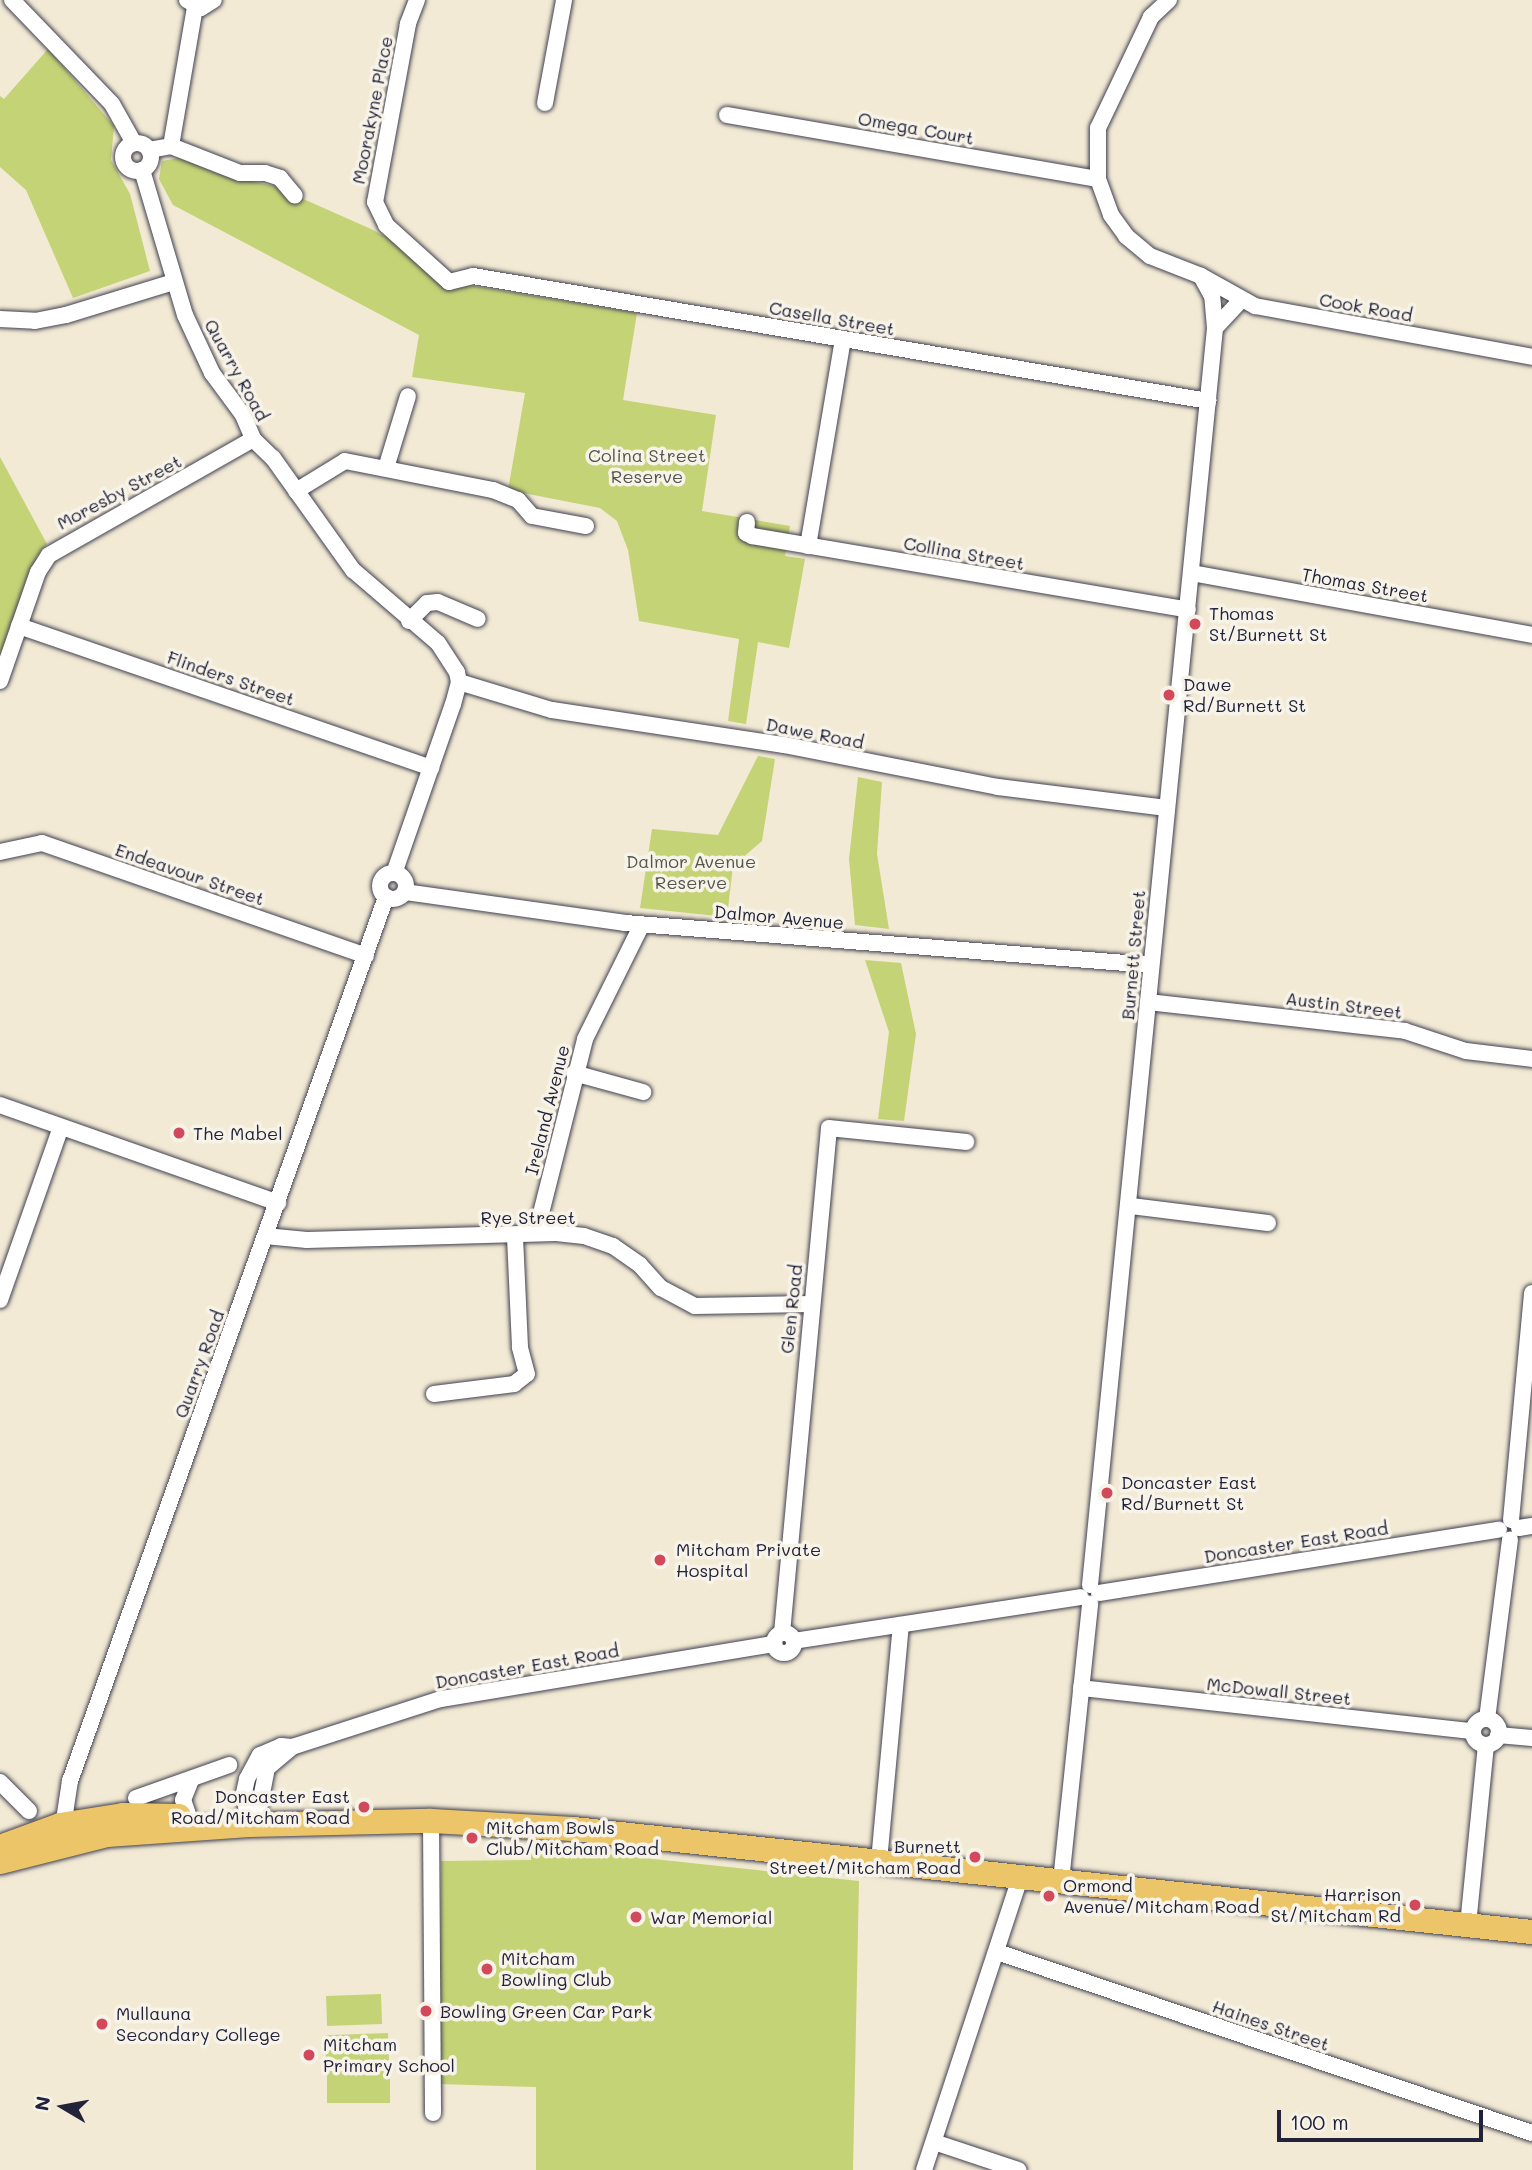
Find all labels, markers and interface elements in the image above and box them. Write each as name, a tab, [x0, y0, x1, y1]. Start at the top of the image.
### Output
street label: Moorakyne Place	[347, 34, 397, 186]
street label: Omega Court	[856, 107, 976, 149]
street label: Cook Road	[1318, 288, 1414, 326]
street label: Casella Street	[767, 296, 897, 340]
street label: Quarry Road	[200, 315, 274, 425]
park label: Colina Street Reserve	[588, 445, 706, 488]
street label: Moresby Street	[53, 450, 185, 534]
street label: Collina Street	[902, 532, 1026, 574]
street label: Thomas Street	[1300, 563, 1430, 607]
place label: Thomas St/Burnett St	[1209, 603, 1327, 646]
marker: Thomas St/Burnett St	[1187, 616, 1203, 632]
street label: Flinders Street	[164, 646, 298, 710]
place label: Dawe Rd/Burnett St	[1183, 674, 1306, 716]
marker: Dawe Rd/Burnett St	[1161, 687, 1177, 703]
street label: Dawe Road	[764, 713, 866, 753]
street label: Endeavour Street	[113, 838, 267, 910]
park label: Dalmor Avenue Reserve	[626, 851, 756, 894]
street label: Burnett Street	[1117, 889, 1149, 1021]
street label: Dalmor Avenue	[713, 901, 845, 933]
street label: Austin Street	[1284, 987, 1404, 1023]
street label: Ireland Avenue	[520, 1043, 574, 1177]
place label: The Mabel	[193, 1122, 283, 1144]
marker: The Mabel	[171, 1125, 187, 1141]
street label: Rye Street	[480, 1206, 576, 1228]
street label: Glen Road	[776, 1263, 806, 1355]
street label: Quarry Road	[169, 1307, 229, 1421]
place label: Doncaster East Rd/Burnett St	[1121, 1472, 1257, 1514]
marker: Doncaster East Rd/Burnett St	[1099, 1485, 1115, 1501]
street label: Doncaster East Road	[1202, 1517, 1390, 1567]
place label: Mitcham Private Hospital	[676, 1539, 821, 1582]
marker: Mitcham Private Hospital	[650, 1550, 670, 1570]
street label: Doncaster East Road	[433, 1639, 621, 1693]
street label: McDowall Street	[1206, 1673, 1352, 1709]
place label: Doncaster East Road/Mitcham Road	[171, 1786, 350, 1828]
marker: Doncaster East Road/Mitcham Road	[356, 1799, 372, 1815]
place label: Mitcham Bowls Club/Mitcham Road	[486, 1817, 659, 1860]
marker: Mitcham Bowls Club/Mitcham Road	[464, 1830, 480, 1846]
place label: Burnett Street/Mitcham Road	[770, 1836, 961, 1878]
marker: Burnett Street/Mitcham Road	[967, 1849, 983, 1865]
place label: Ormond Avenue/Mitcham Road	[1063, 1875, 1259, 1918]
place label: Harrison St/Mitcham Rd	[1271, 1884, 1401, 1926]
marker: Ormond Avenue/Mitcham Road	[1041, 1888, 1057, 1904]
marker: Harrison St/Mitcham Rd	[1407, 1897, 1423, 1913]
place label: War Memorial	[650, 1906, 773, 1928]
marker: War Memorial	[628, 1909, 644, 1925]
place label: Mitcham Bowling Club	[501, 1948, 612, 1990]
marker: Mitcham Bowling Club	[479, 1961, 495, 1977]
street label: Haines Street	[1210, 1995, 1332, 2055]
place label: Bowling Green Car Park	[440, 2000, 652, 2022]
place label: Mullauna Secondary College	[116, 2003, 281, 2046]
marker: Bowling Green Car Park	[418, 2003, 434, 2019]
marker: Mullauna Secondary College	[94, 2016, 110, 2032]
place label: Mitcham Primary School	[323, 2034, 455, 2076]
marker: Mitcham Primary School	[301, 2047, 317, 2063]
north arrow	[28, 2072, 98, 2142]
text: N	[28, 2094, 55, 2113]
scale bar	[1280, 2096, 1486, 2140]
text: 100 m	[1290, 2108, 1349, 2135]

